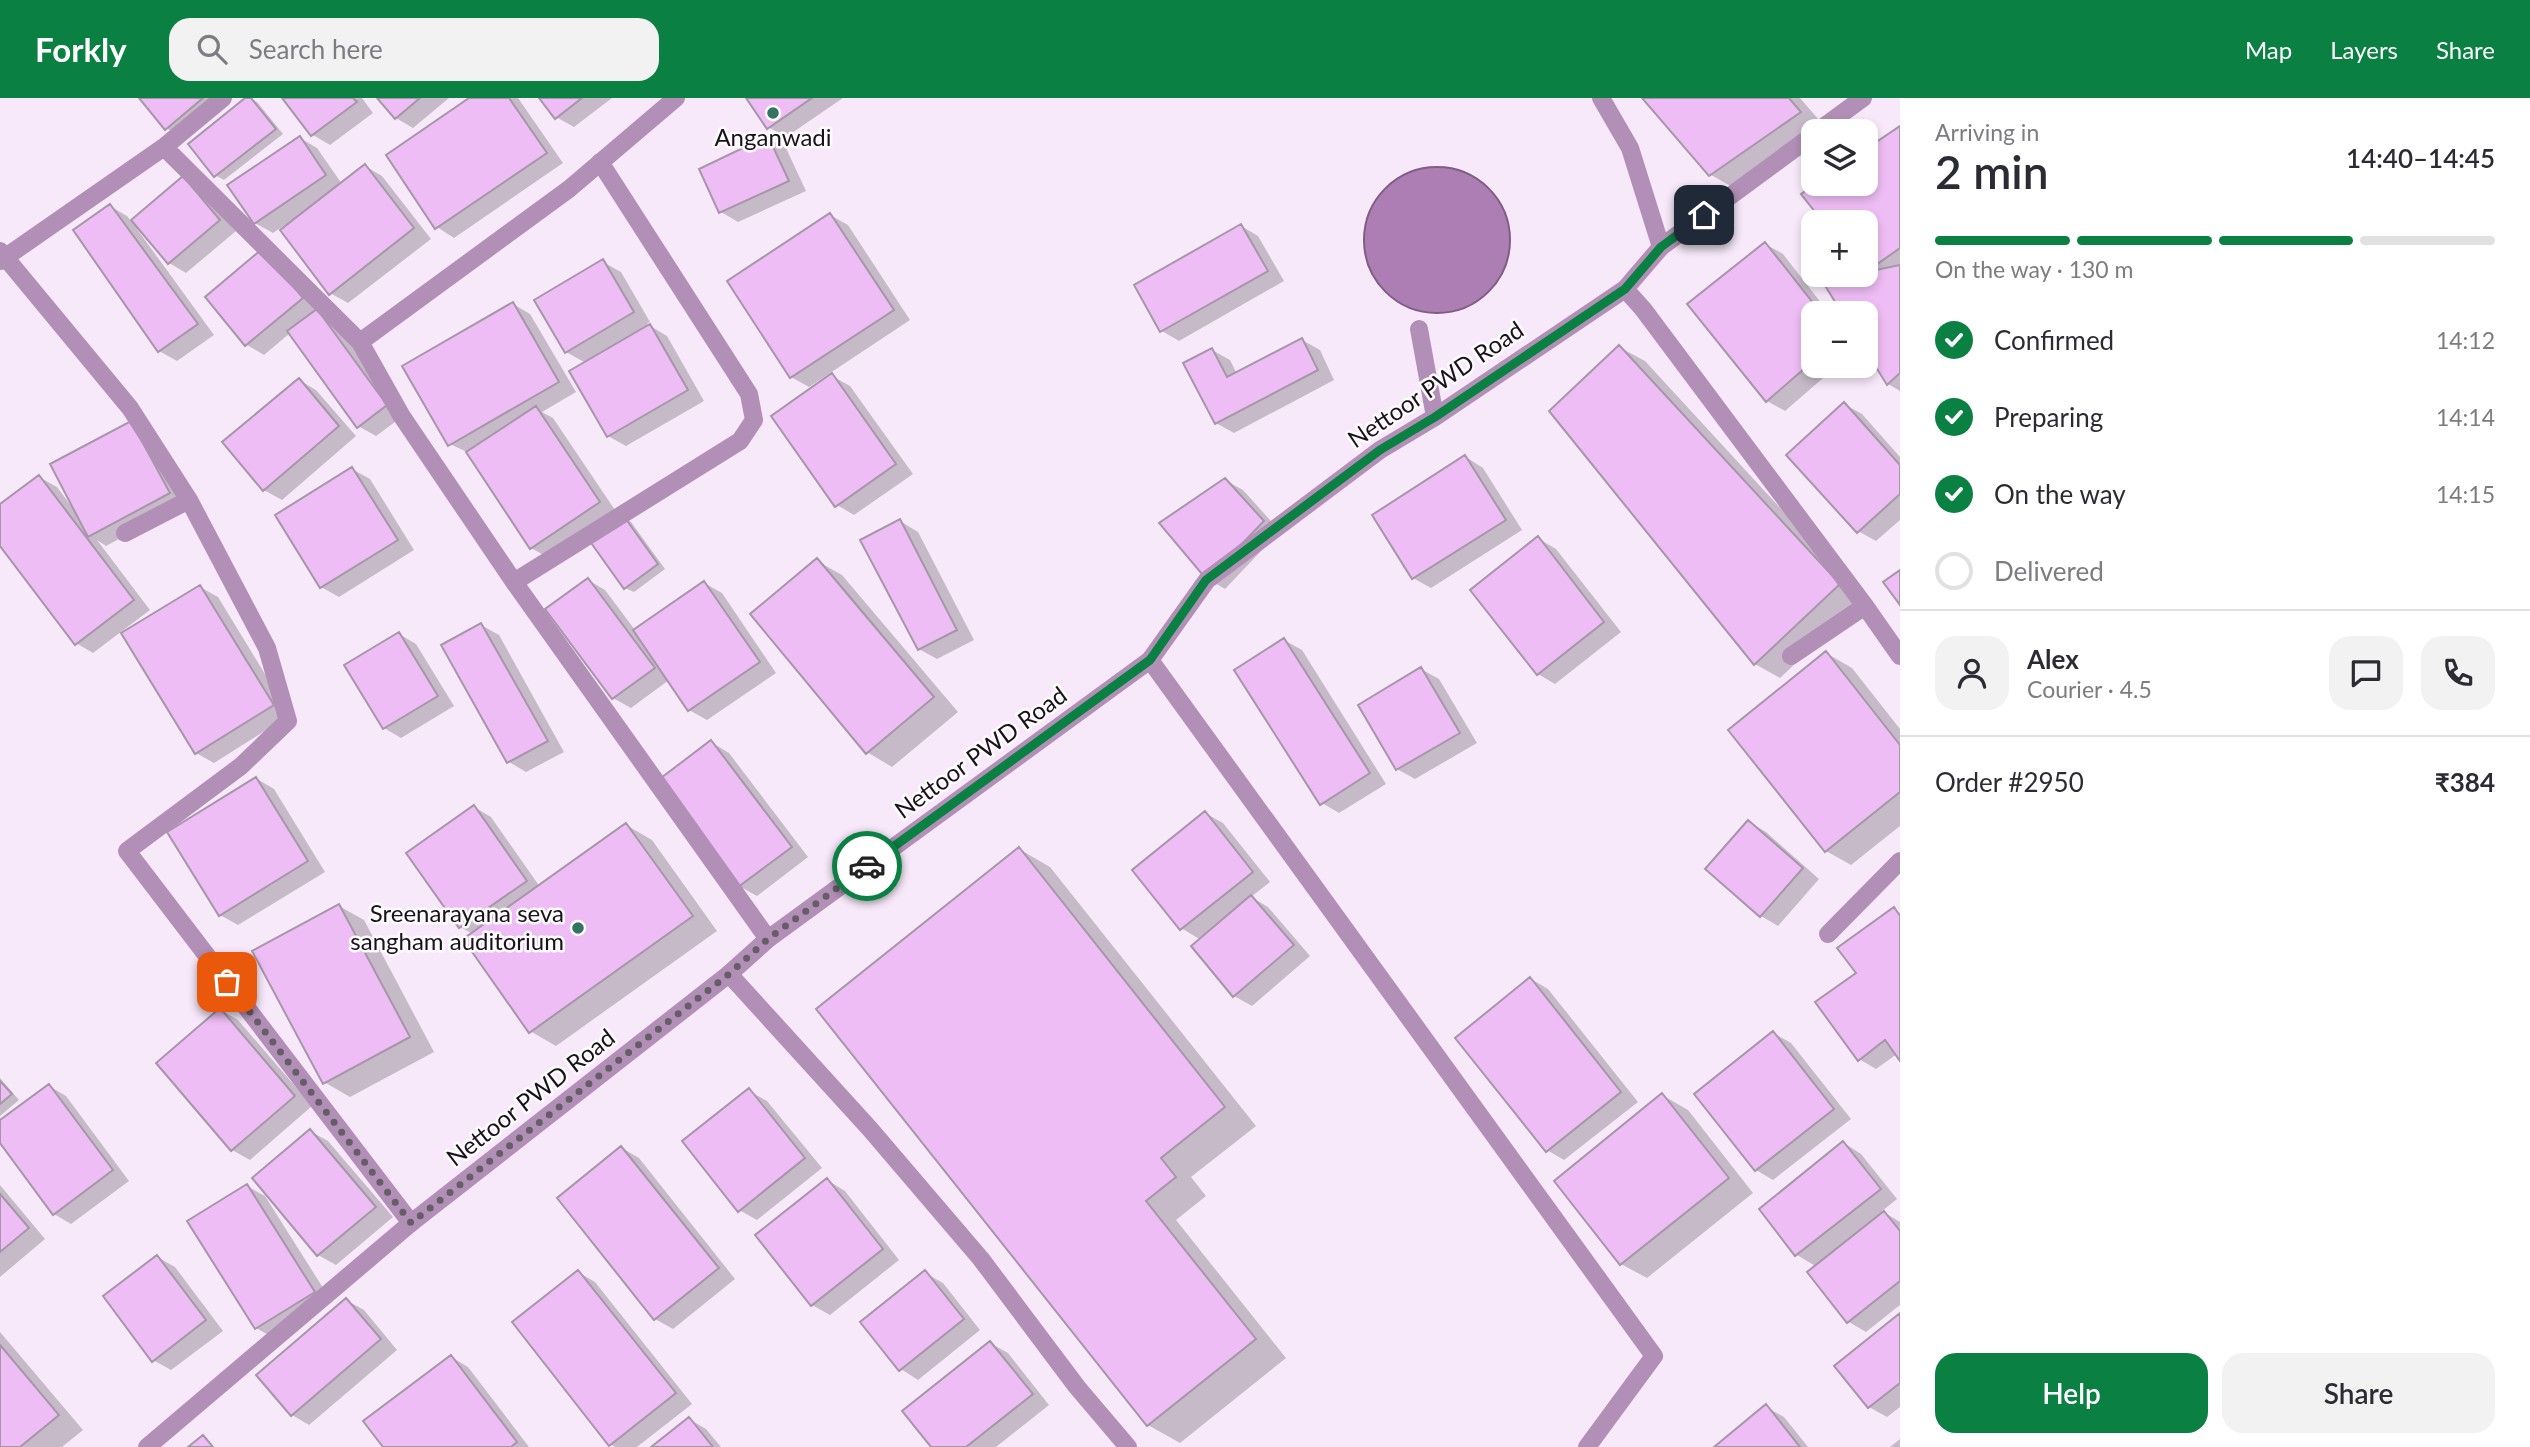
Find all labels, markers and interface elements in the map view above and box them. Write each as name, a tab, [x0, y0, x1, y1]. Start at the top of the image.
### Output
search box	[169, 18, 659, 81]
text: Forkly	[35, 29, 127, 69]
icon: search	[193, 30, 231, 68]
text: Search here	[249, 33, 383, 65]
text: Map	[2245, 35, 2292, 64]
text: Layers	[2330, 35, 2398, 64]
text: Share	[2436, 35, 2495, 64]
marker: Anganwadi	[765, 105, 781, 121]
text: Arriving in	[1935, 118, 2039, 146]
map controls	[1801, 119, 1878, 378]
button: layers	[1801, 119, 1878, 196]
place label: Anganwadi	[714, 122, 832, 151]
text: 14:40–14:45	[2346, 142, 2495, 174]
text: 2 min	[1935, 144, 2049, 199]
pin	[1674, 185, 1734, 245]
icon: home	[1685, 196, 1723, 234]
button: +	[1801, 210, 1878, 287]
text: On the way · 130 m	[1935, 255, 2134, 283]
button: −	[1801, 301, 1878, 378]
street label: Nettoor PWD Road	[1342, 314, 1528, 453]
icon: check	[1935, 321, 1973, 359]
text: Confirmed	[1994, 324, 2114, 356]
text: 14:12	[2436, 326, 2495, 354]
icon: check	[1935, 398, 1973, 436]
text: Preparing	[1994, 401, 2103, 433]
text: 14:14	[2436, 403, 2495, 431]
icon: check	[1935, 475, 1973, 513]
text: On the way	[1994, 478, 2126, 510]
text: 14:15	[2436, 480, 2495, 508]
text: Delivered	[1994, 555, 2104, 587]
button: person	[1935, 636, 2009, 710]
button: chat	[2329, 636, 2403, 710]
button: phone	[2421, 636, 2495, 710]
text: Alex	[2027, 643, 2079, 675]
text: Courier · 4.5	[2027, 675, 2152, 703]
street label: Nettoor PWD Road	[889, 680, 1072, 824]
text: Order #2950	[1935, 766, 2084, 798]
text: ₹384	[2435, 766, 2495, 798]
courier	[832, 831, 902, 901]
icon: car	[848, 847, 886, 885]
place label: Sreenarayana seva sangham auditorium	[350, 898, 564, 955]
marker: Sreenarayana seva sangham auditorium	[570, 920, 586, 936]
pin	[197, 952, 257, 1012]
icon: bag	[208, 963, 246, 1001]
street label: Nettoor PWD Road	[440, 1022, 620, 1171]
button: Help	[1935, 1353, 2208, 1433]
button: Share	[2222, 1353, 2495, 1433]

